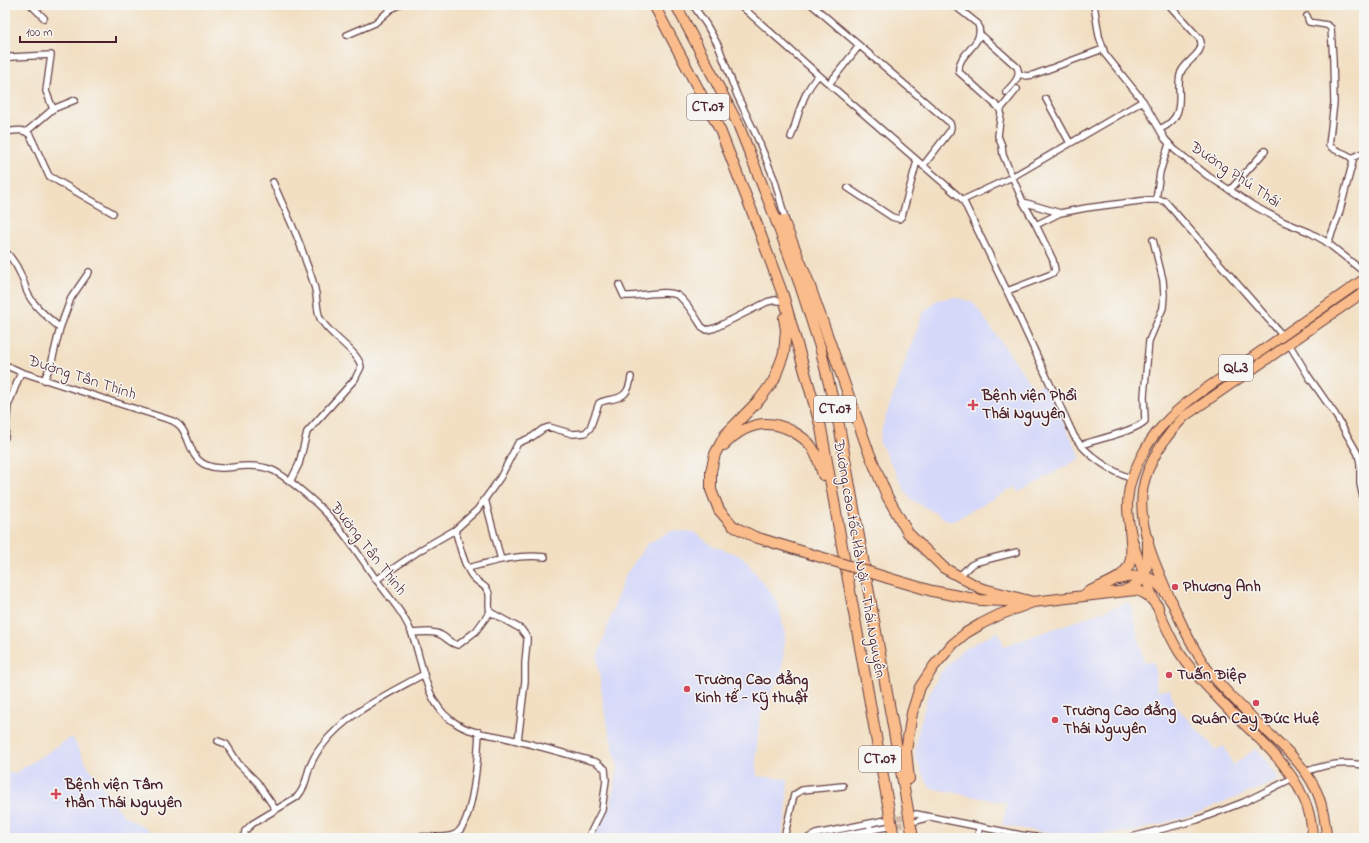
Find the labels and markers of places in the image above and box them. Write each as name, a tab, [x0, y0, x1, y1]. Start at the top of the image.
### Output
place label: Bệnh viện Phổi Thái Nguyên	[981, 384, 1077, 427]
marker: Bệnh viện Phổi Thái Nguyên	[967, 399, 979, 411]
place label: Phương Anh	[1183, 575, 1261, 600]
marker: Phương Anh	[1170, 582, 1180, 592]
place label: Tuấn Điệp	[1177, 663, 1247, 687]
place label: Trường Cao đẳng Kinh tế - Kỹ thuật	[695, 668, 809, 711]
marker: Tuấn Điệp	[1164, 670, 1174, 680]
marker: Trường Cao đẳng Kinh tế - Kỹ thuật	[682, 684, 692, 694]
marker: Quán Cay Đức Huệ	[1251, 698, 1261, 708]
place label: Trường Cao đẳng Thái Nguyên	[1063, 699, 1176, 742]
place label: Quán Cay Đức Huệ	[1192, 707, 1320, 732]
marker: Trường Cao đẳng Thái Nguyên	[1050, 715, 1060, 725]
place label: Bệnh viện Tâm thần Thái Nguyên	[64, 773, 182, 816]
marker: Bệnh viện Tâm thần Thái Nguyên	[50, 788, 62, 800]

